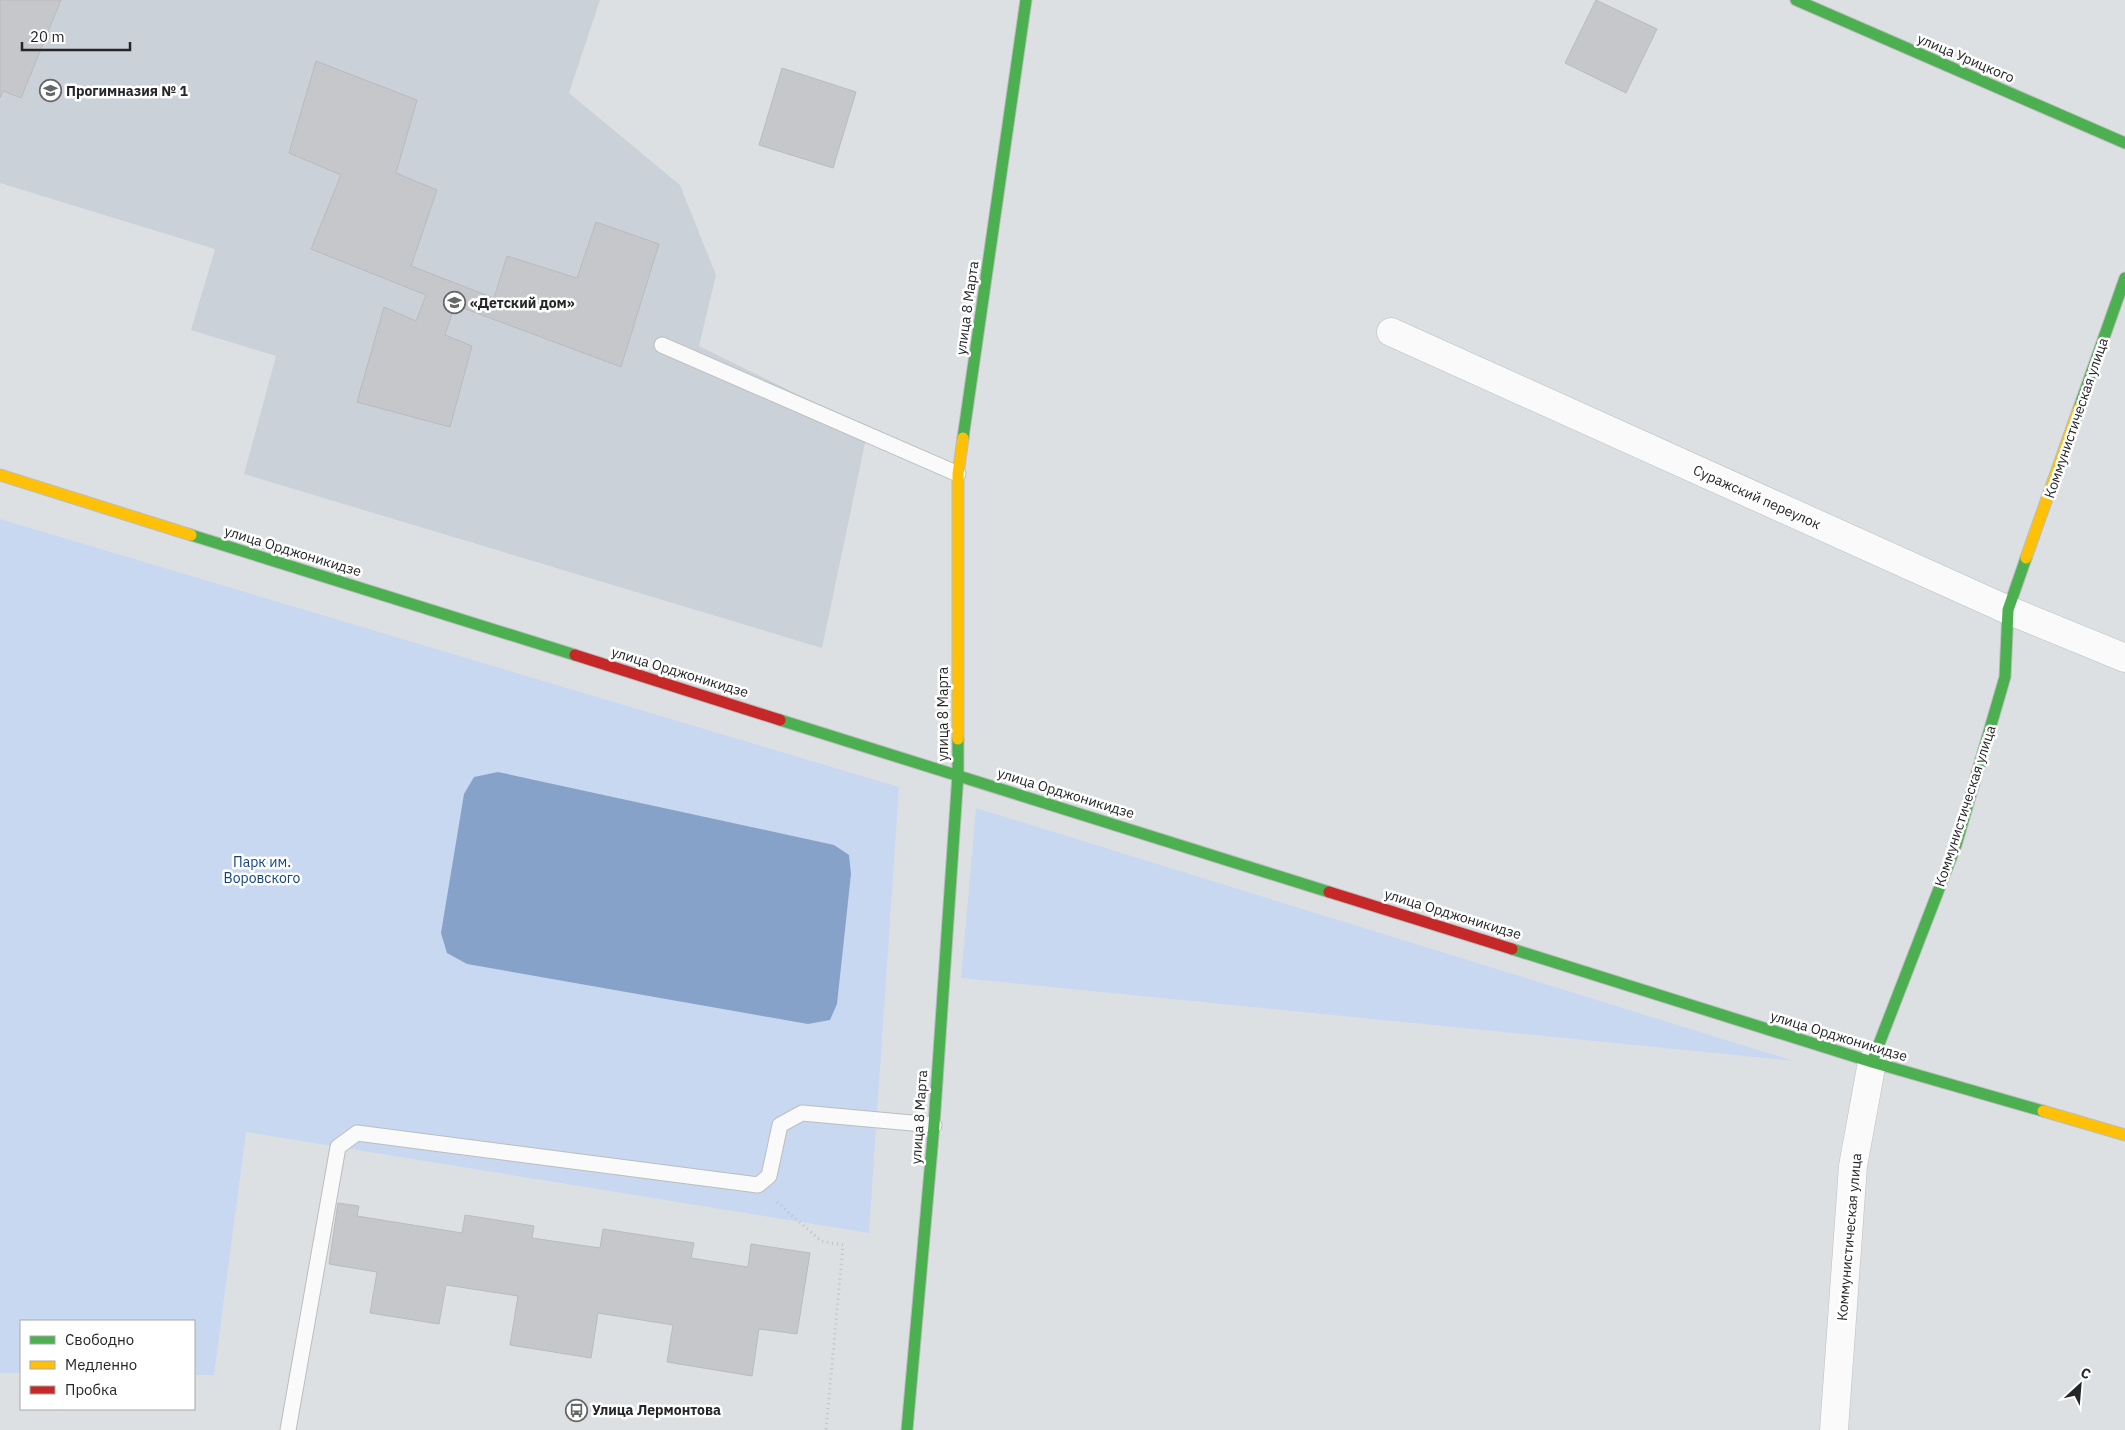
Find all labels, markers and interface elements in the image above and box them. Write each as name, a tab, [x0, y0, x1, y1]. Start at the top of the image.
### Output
scale bar	[22, 20, 130, 52]
text: 20 m	[30, 27, 65, 46]
street label: улица Урицкого	[1915, 29, 2017, 87]
school or university icon: Прогимназия № 1	[38, 79, 62, 103]
place label: Прогимназия № 1	[66, 82, 188, 100]
street label: улица 8 Марта	[952, 259, 983, 356]
school or university icon: «Детский дом»	[442, 291, 466, 315]
place label: «Детский дом»	[470, 294, 575, 312]
street label: Коммунистическая улица	[2040, 335, 2112, 501]
street label: Суражский переулок	[1690, 461, 1824, 533]
street label: улица Орджоникидзе	[222, 522, 364, 580]
street label: улица Орджоникидзе	[609, 643, 751, 701]
street label: улица 8 Марта	[934, 666, 952, 761]
street label: Коммунистическая улица	[1930, 723, 2000, 889]
street label: улица Орджоникидзе	[995, 764, 1137, 822]
park label: Парк им. Воровского	[224, 853, 301, 887]
street label: улица Орджоникидзе	[1382, 885, 1524, 943]
street label: улица Орджоникидзе	[1768, 1007, 1910, 1065]
street label: улица 8 Марта	[907, 1069, 931, 1165]
street label: Коммунистическая улица	[1833, 1152, 1865, 1322]
legend	[20, 1320, 195, 1410]
text: Свободно	[65, 1330, 134, 1349]
text: Медленно	[65, 1355, 137, 1374]
north arrow	[2055, 1360, 2105, 1410]
text: С	[2078, 1363, 2094, 1383]
text: Пробка	[65, 1380, 117, 1399]
bus stop icon: Улица Лермонтова	[564, 1398, 588, 1422]
place label: Улица Лермонтова	[592, 1401, 721, 1419]

